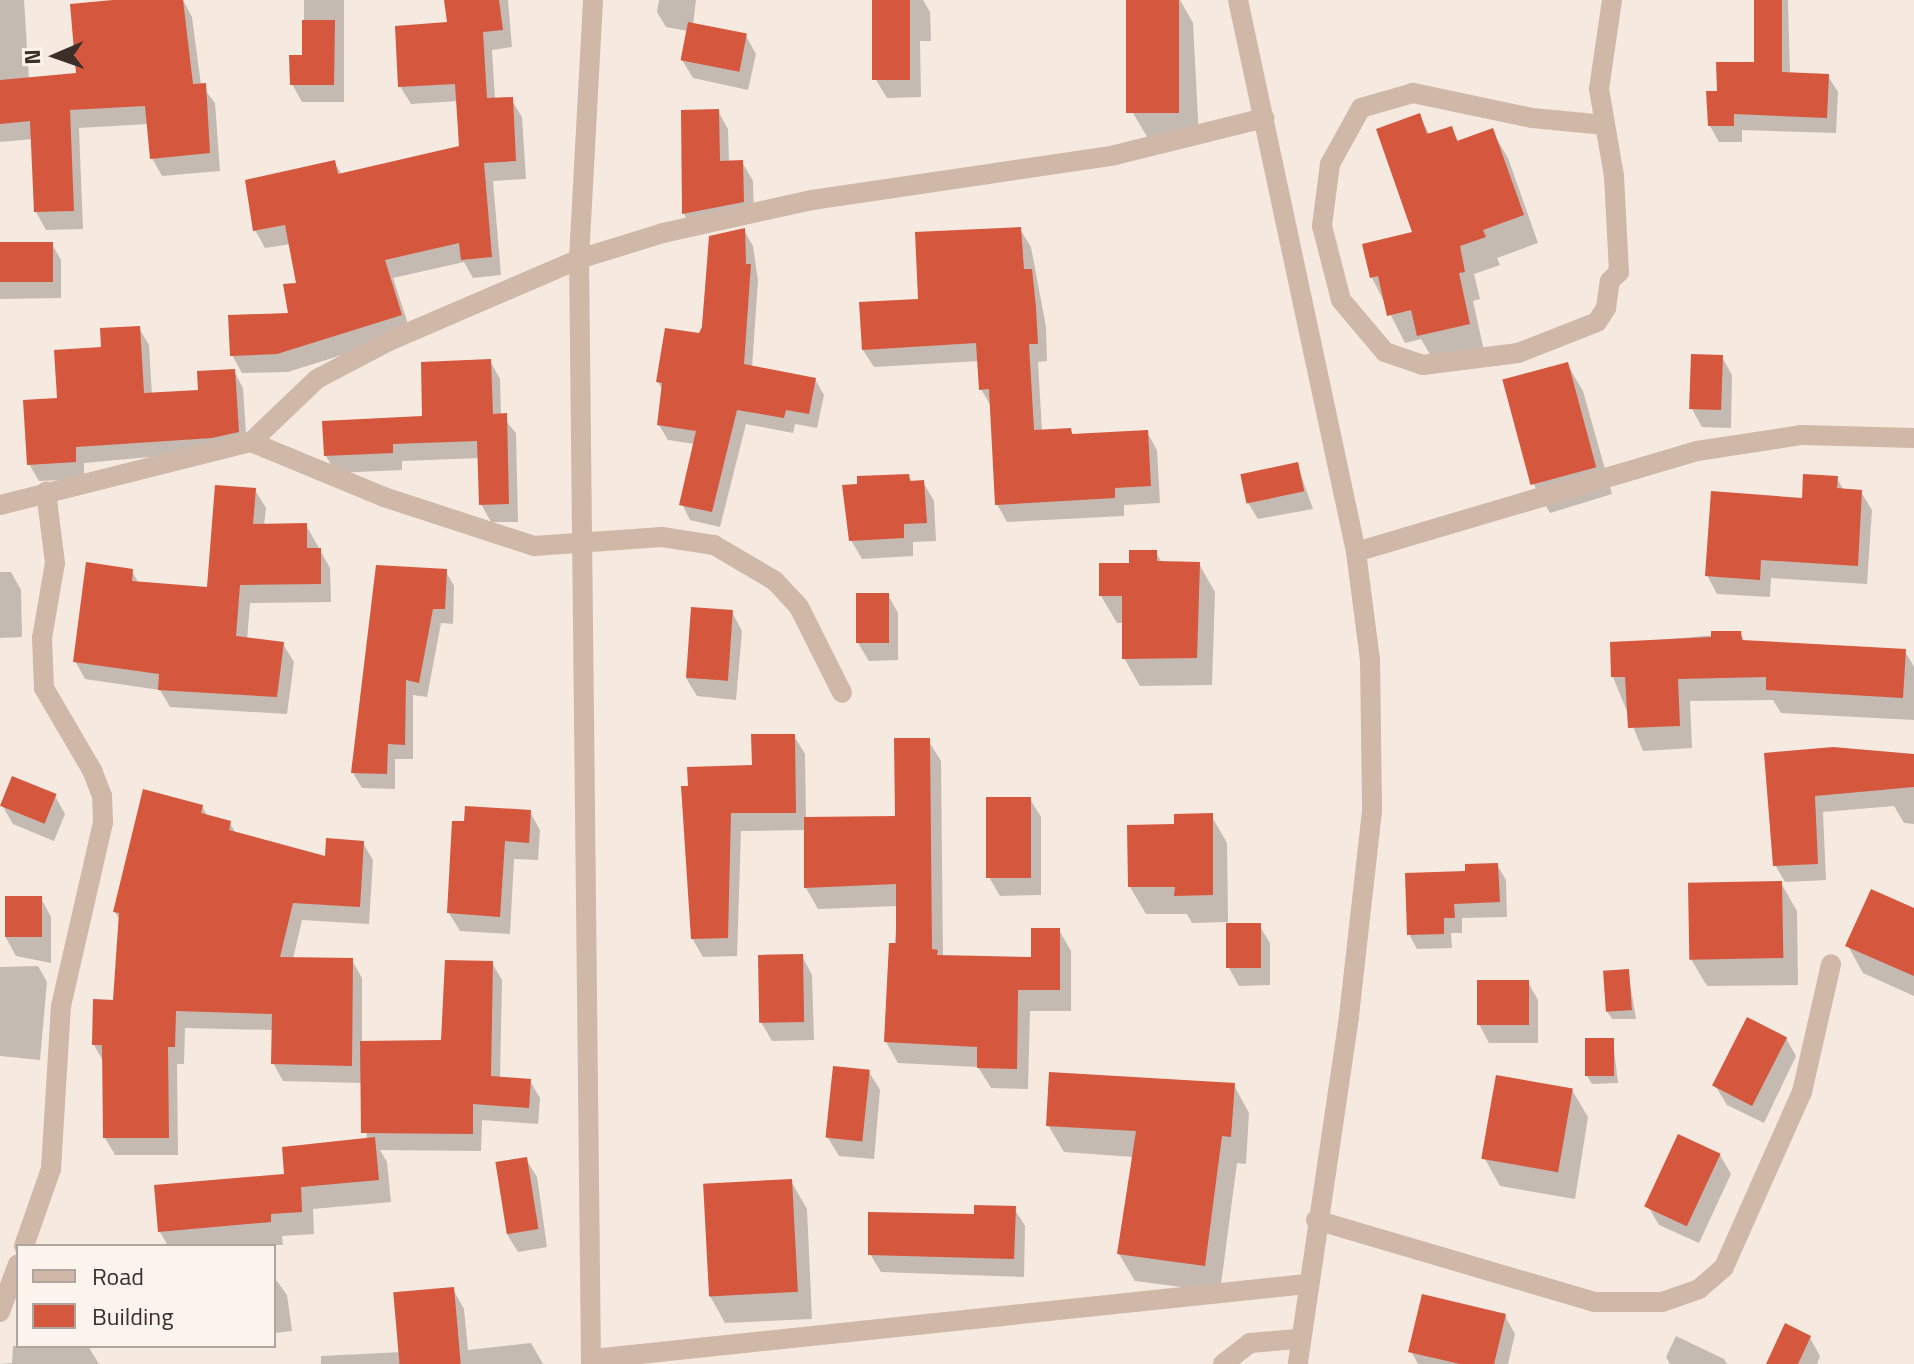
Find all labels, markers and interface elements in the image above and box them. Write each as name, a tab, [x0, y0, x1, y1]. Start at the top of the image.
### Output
north arrow	[16, 16, 96, 96]
text: N	[15, 49, 49, 65]
legend	[16, 1244, 276, 1348]
text: Road	[92, 1258, 144, 1294]
text: Building	[92, 1298, 174, 1334]

